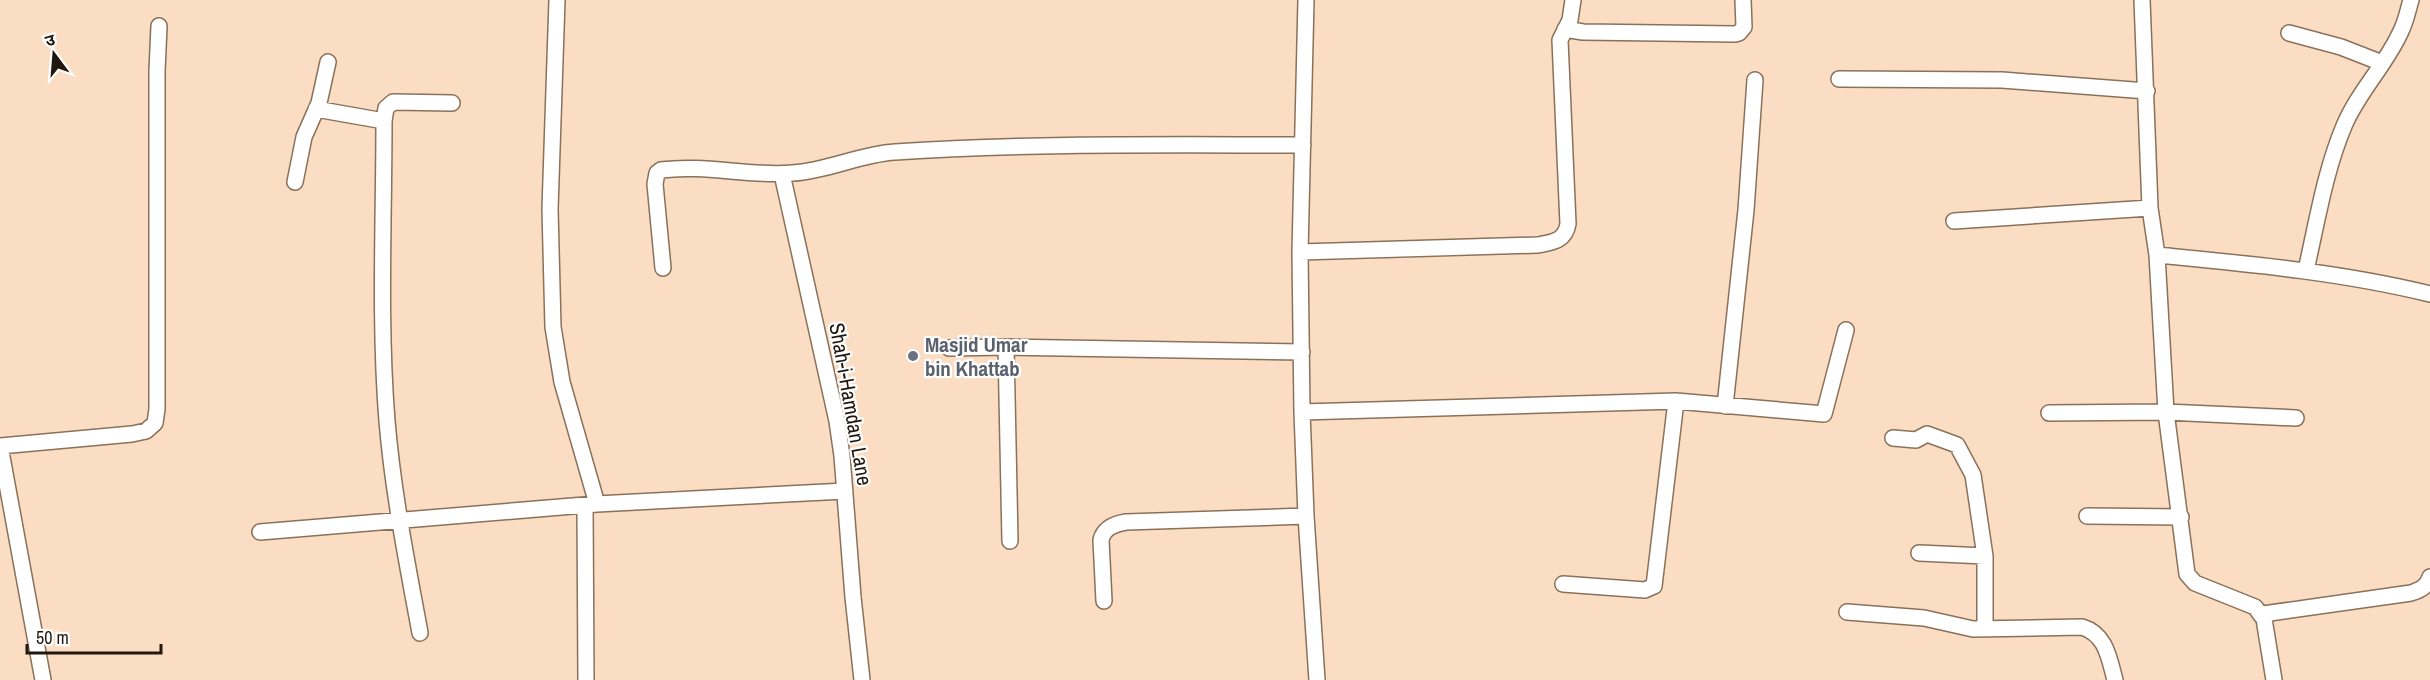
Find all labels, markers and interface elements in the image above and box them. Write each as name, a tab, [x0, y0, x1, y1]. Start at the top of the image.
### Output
north arrow	[24, 24, 84, 84]
text: उ	[42, 28, 58, 51]
street label: Shah-i-Hamdan Lane	[822, 320, 880, 488]
place label: Masjid Umar bin Khattab	[925, 330, 1028, 383]
marker: Masjid Umar bin Khattab	[906, 349, 920, 363]
scale bar	[27, 617, 160, 655]
text: 50 m	[36, 625, 69, 650]

